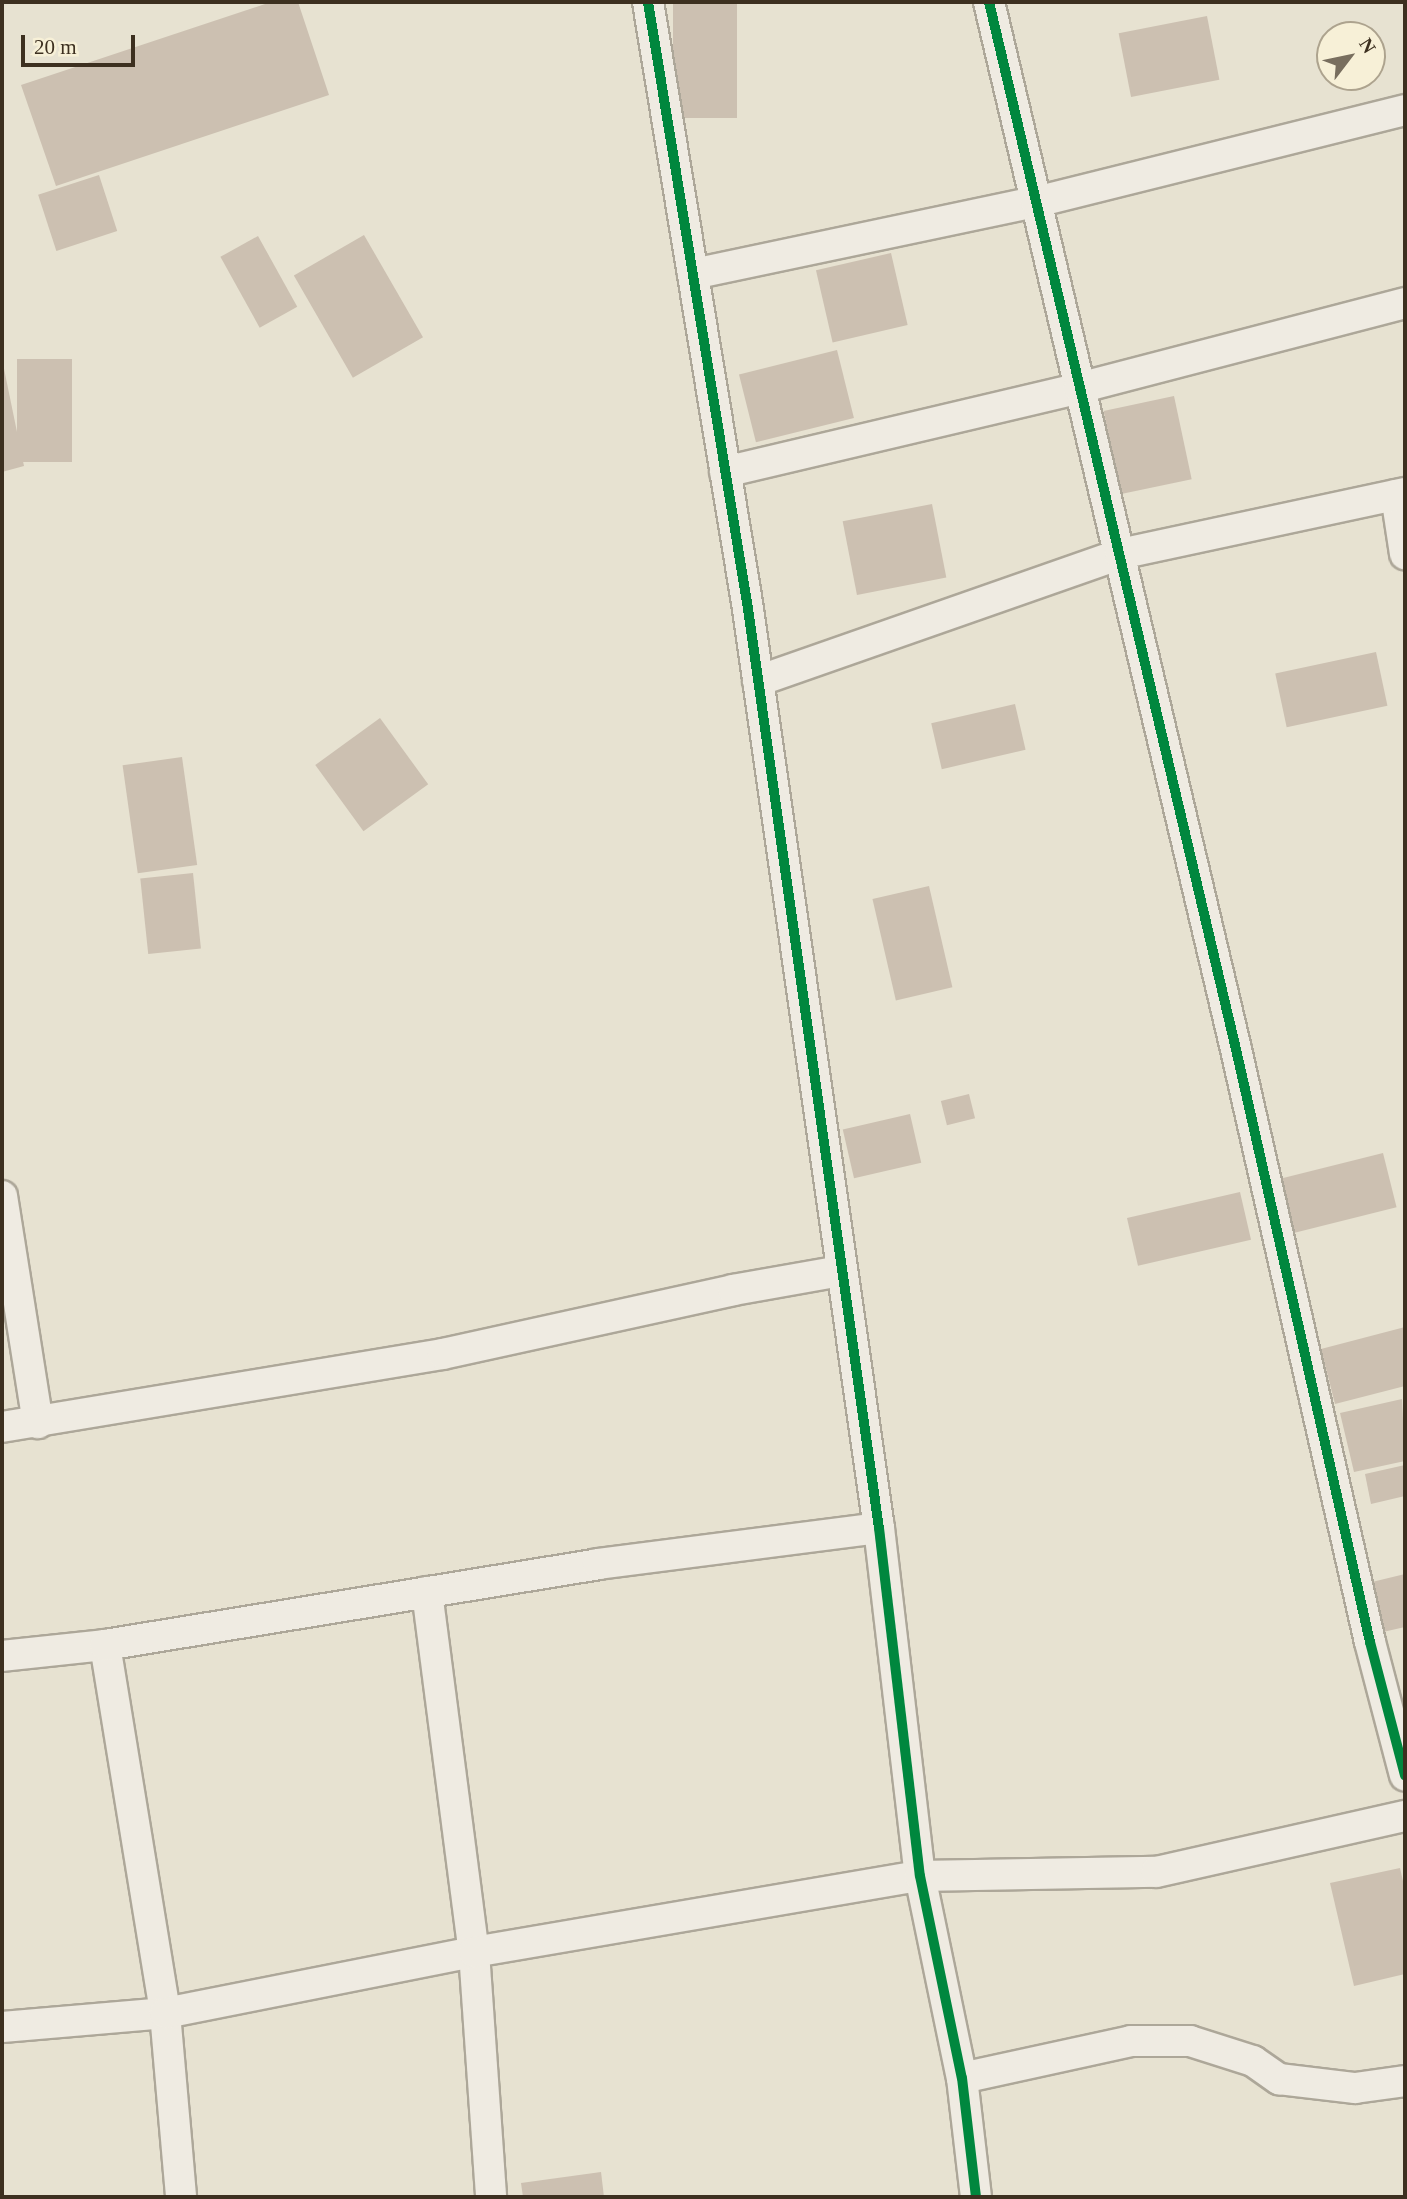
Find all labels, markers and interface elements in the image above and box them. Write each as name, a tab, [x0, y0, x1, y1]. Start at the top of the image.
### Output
scale bar	[24, 21, 138, 65]
north arrow	[1316, 21, 1386, 91]
text: N	[1355, 34, 1380, 57]
text: 20 m	[34, 35, 77, 59]

